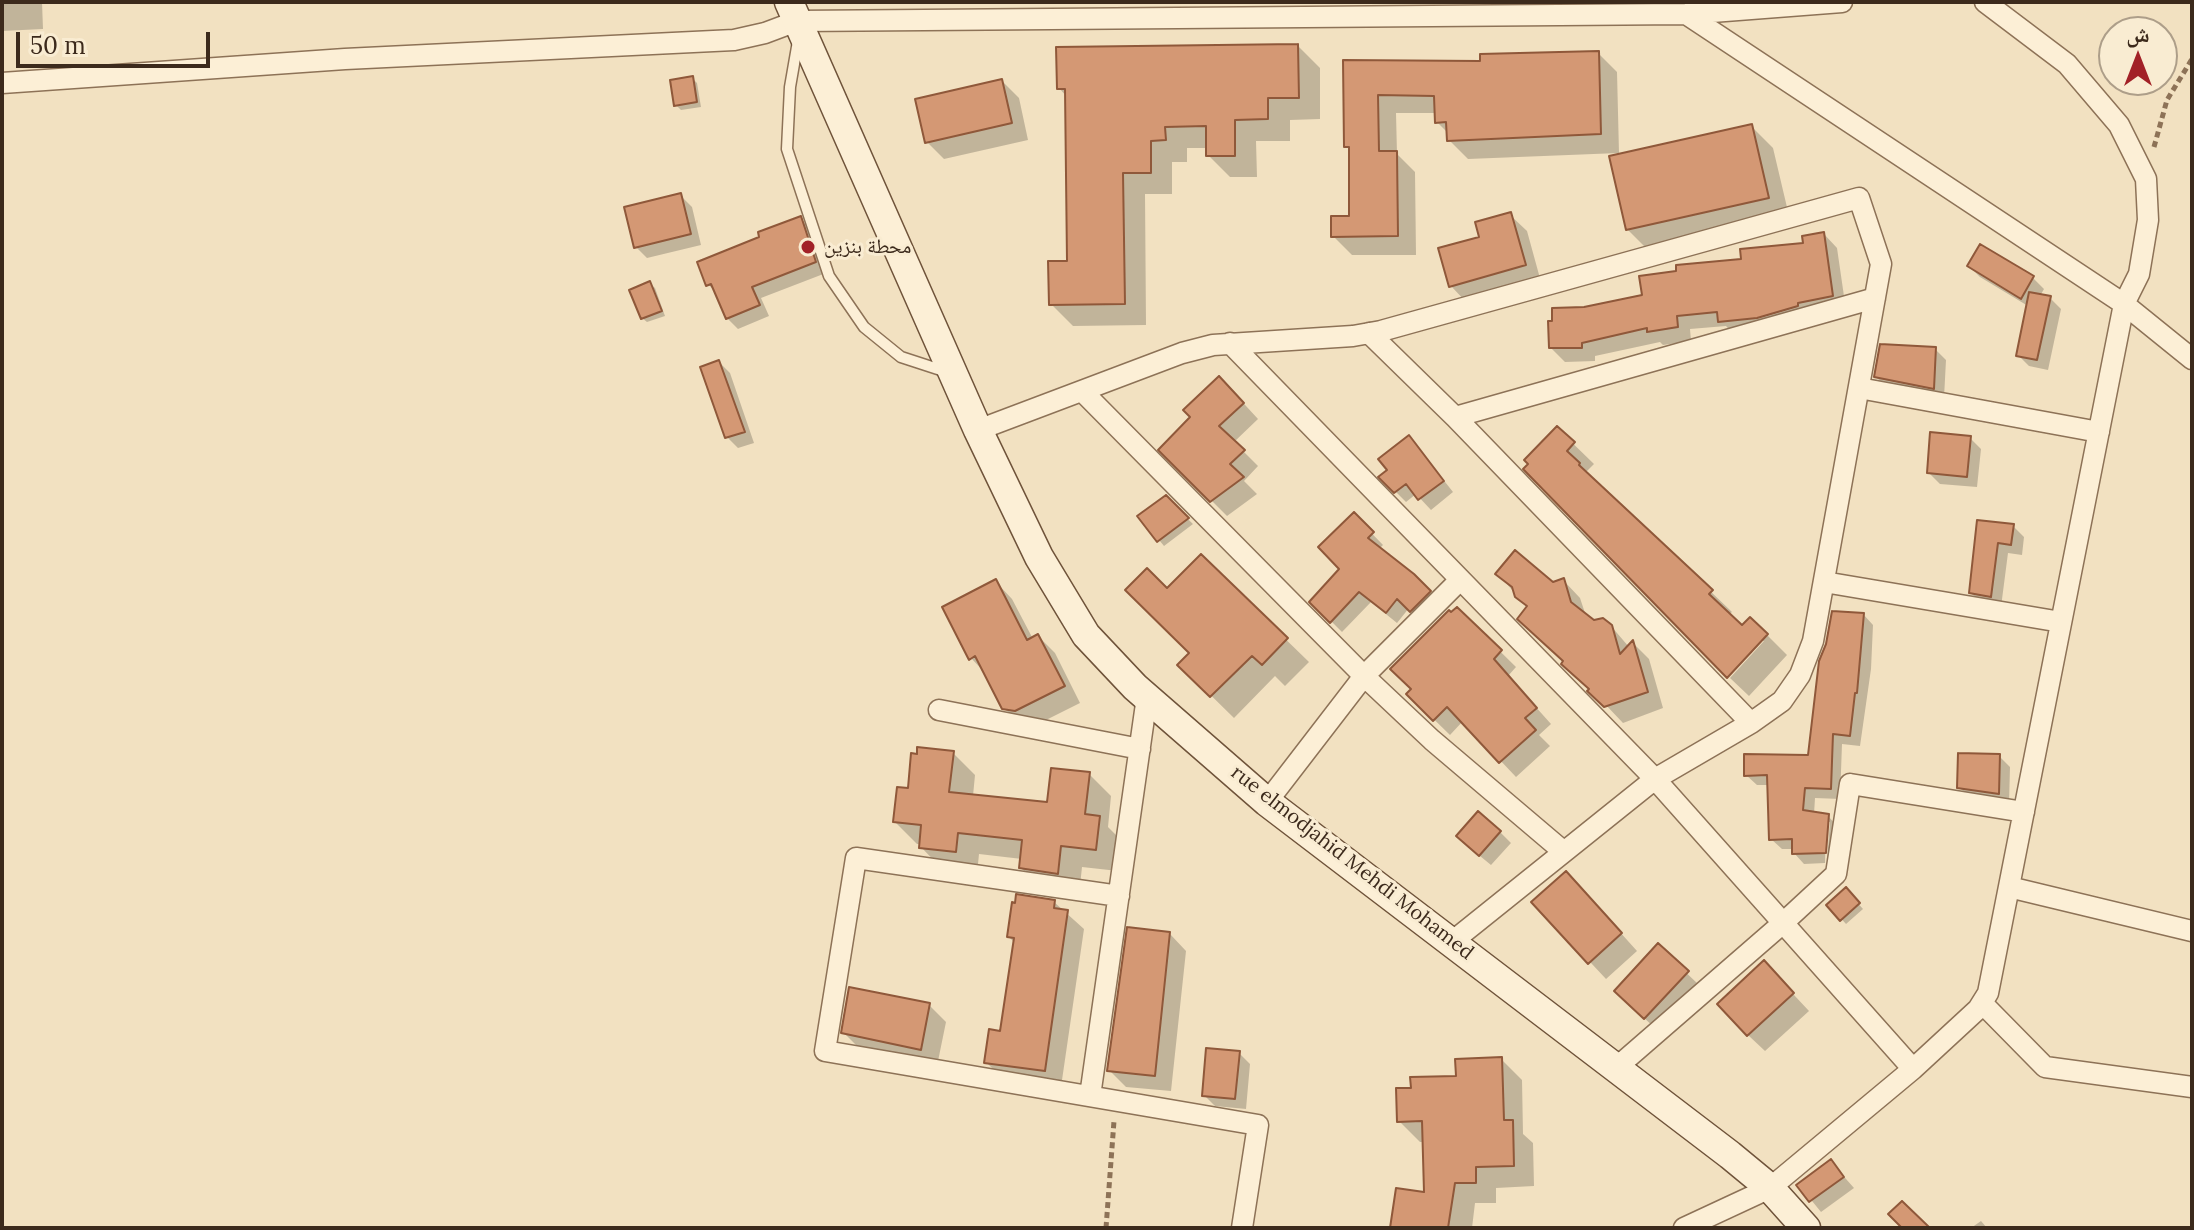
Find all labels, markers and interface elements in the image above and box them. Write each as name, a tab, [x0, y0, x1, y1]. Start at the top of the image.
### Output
scale bar	[20, 16, 214, 66]
north arrow	[2098, 16, 2178, 96]
text: ش	[2126, 20, 2150, 48]
text: 50 m	[30, 30, 86, 61]
place label: محطة بنزين	[824, 235, 911, 259]
marker: محطة بنزين	[799, 238, 817, 256]
street label: rue elmodjahid Mehdi Mohamed	[1226, 761, 1478, 965]

